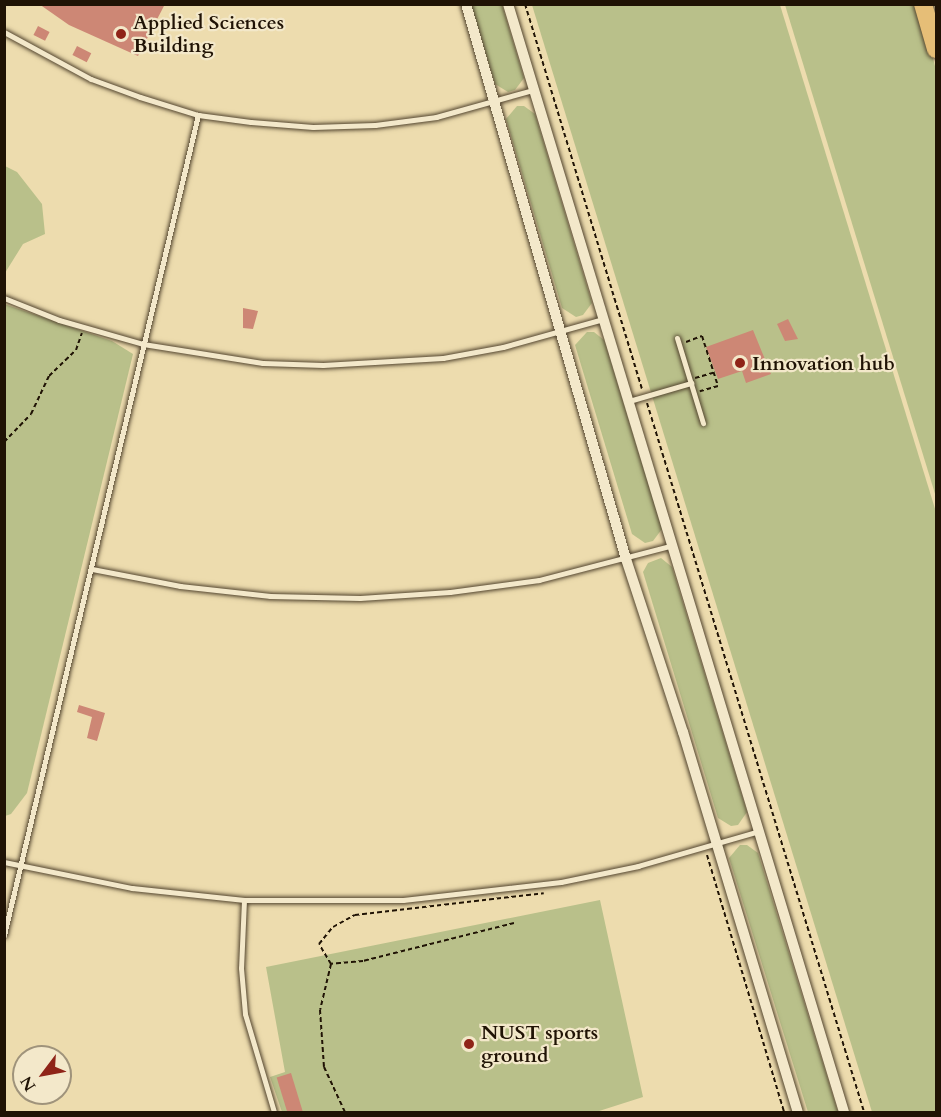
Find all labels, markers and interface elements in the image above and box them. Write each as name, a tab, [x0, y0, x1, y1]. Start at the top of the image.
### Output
place label: Applied Sciences Building	[133, 11, 284, 58]
marker: Applied Sciences Building	[114, 27, 128, 41]
place label: Innovation hub	[752, 351, 895, 375]
marker: Innovation hub	[733, 356, 747, 370]
place label: NUST sports ground	[481, 1020, 598, 1067]
marker: NUST sports ground	[462, 1037, 476, 1051]
north arrow	[12, 1045, 72, 1105]
text: N	[15, 1072, 41, 1095]

